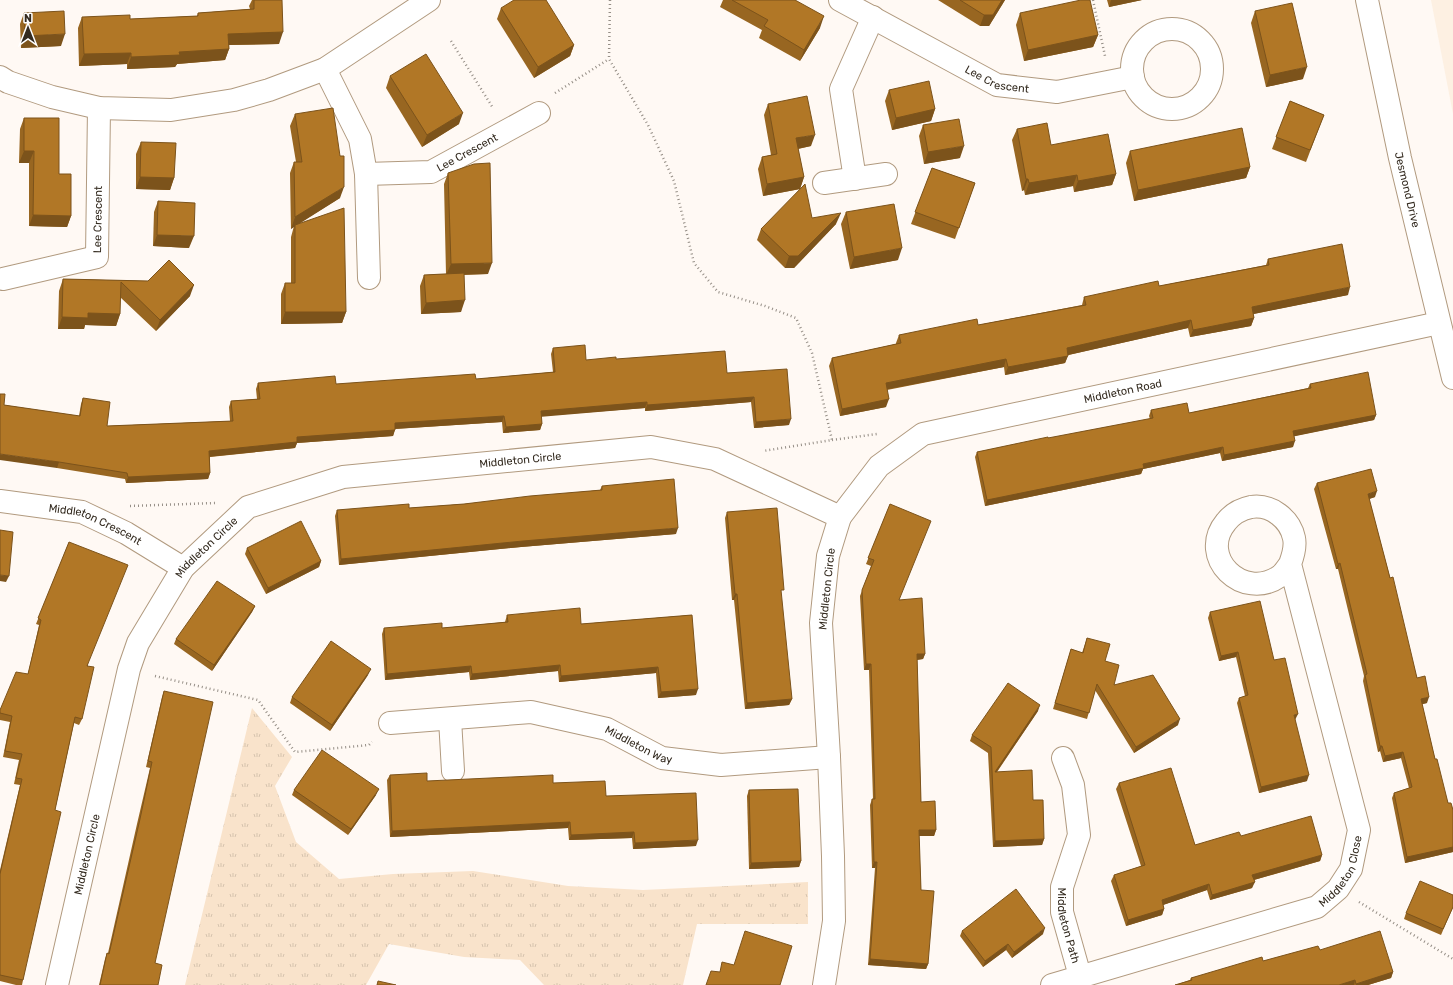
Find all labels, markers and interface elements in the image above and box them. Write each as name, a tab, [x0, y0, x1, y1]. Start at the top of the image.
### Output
north arrow	[8, 8, 48, 48]
text: N	[24, 12, 32, 25]
street label: Lee Crescent	[963, 62, 1030, 95]
street label: Lee Crescent	[434, 130, 500, 174]
street label: Jesmond Drive	[1392, 151, 1423, 229]
street label: Lee Crescent	[91, 185, 104, 253]
street label: Middleton Road	[1083, 376, 1163, 406]
street label: Middleton Circle	[479, 449, 562, 470]
street label: Middleton Crescent	[48, 501, 145, 548]
street label: Middleton Circle	[172, 514, 240, 580]
street label: Middleton Circle	[816, 547, 838, 631]
street label: Middleton Way	[603, 723, 673, 766]
street label: Middleton Circle	[71, 813, 102, 896]
street label: Middleton Close	[1316, 834, 1364, 909]
street label: Middleton Path	[1056, 887, 1083, 965]

